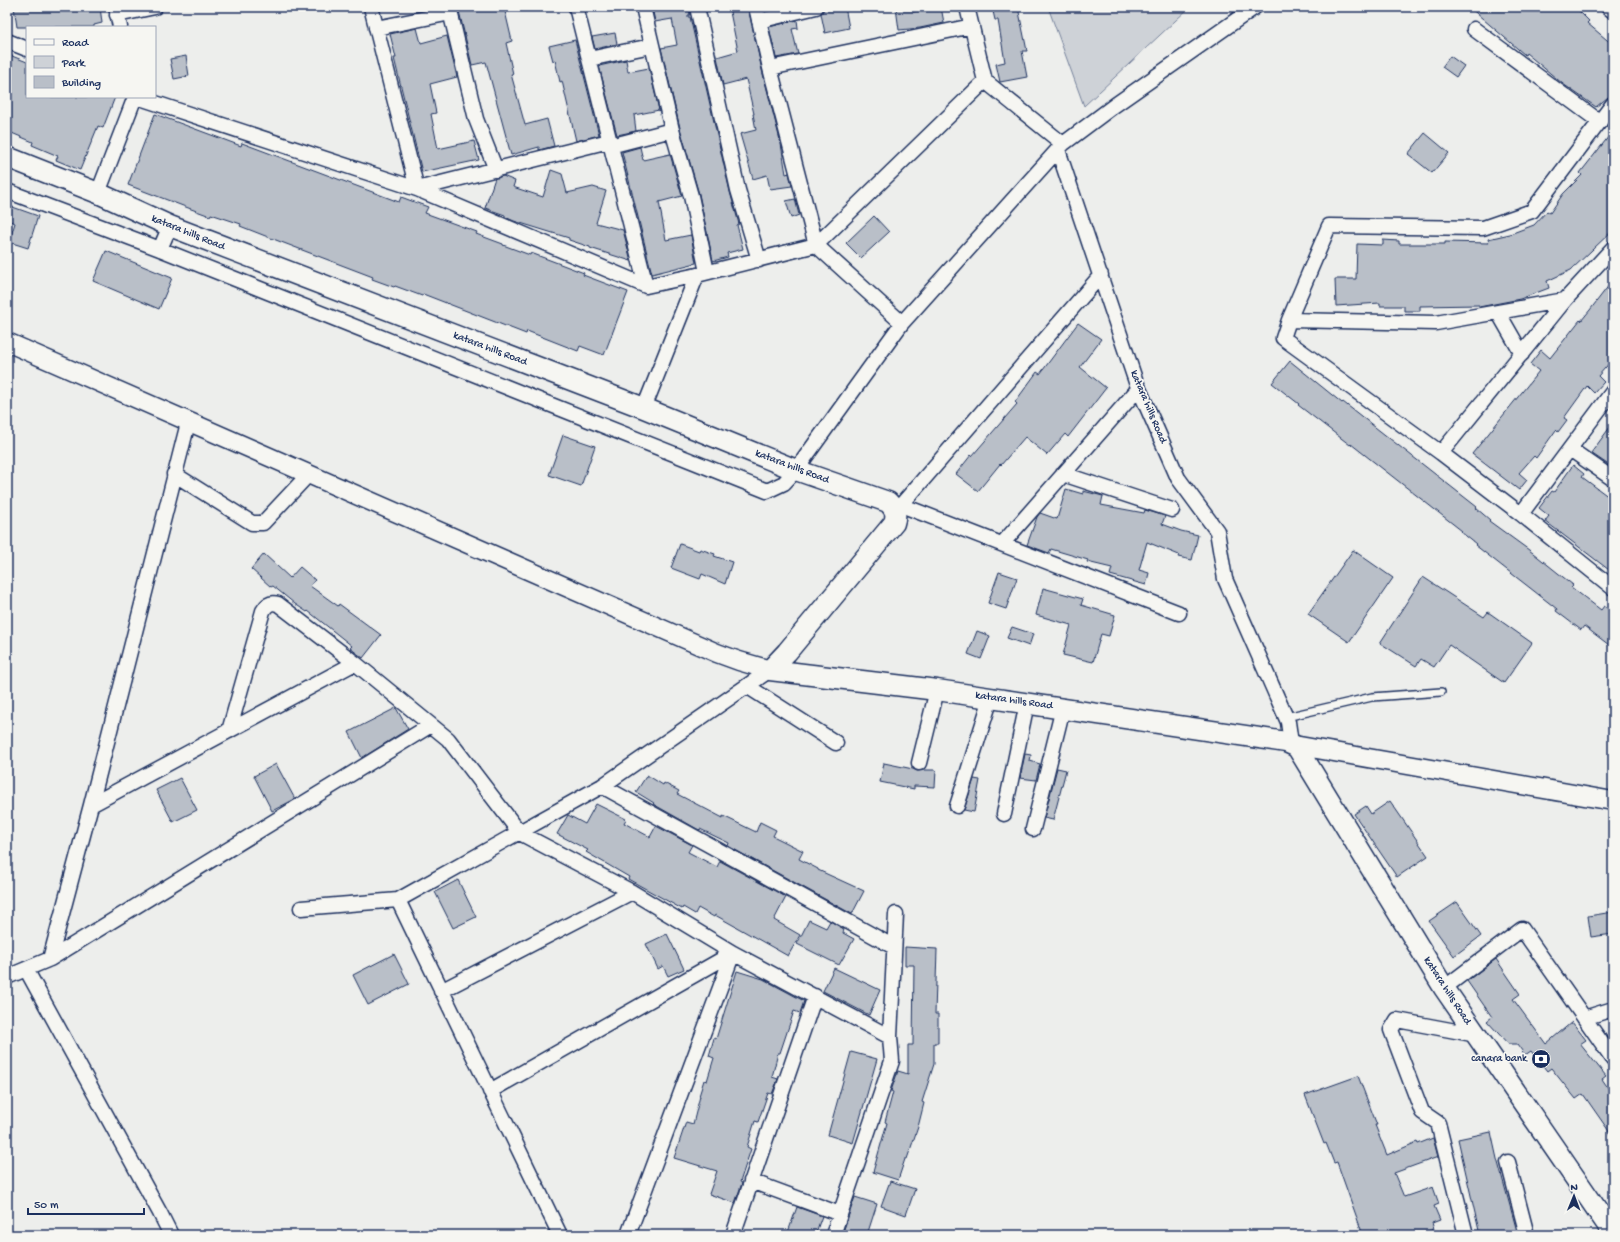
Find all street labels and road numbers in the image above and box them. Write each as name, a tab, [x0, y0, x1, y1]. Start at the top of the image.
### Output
street label: katara hills Road	[150, 213, 228, 254]
street label: katara hills Road	[451, 329, 530, 369]
street label: katara hills Road	[1127, 369, 1169, 447]
street label: katara hills Road	[753, 447, 832, 487]
street label: katara hills Road	[975, 690, 1055, 713]
street label: katara hills Road	[1421, 955, 1474, 1028]

